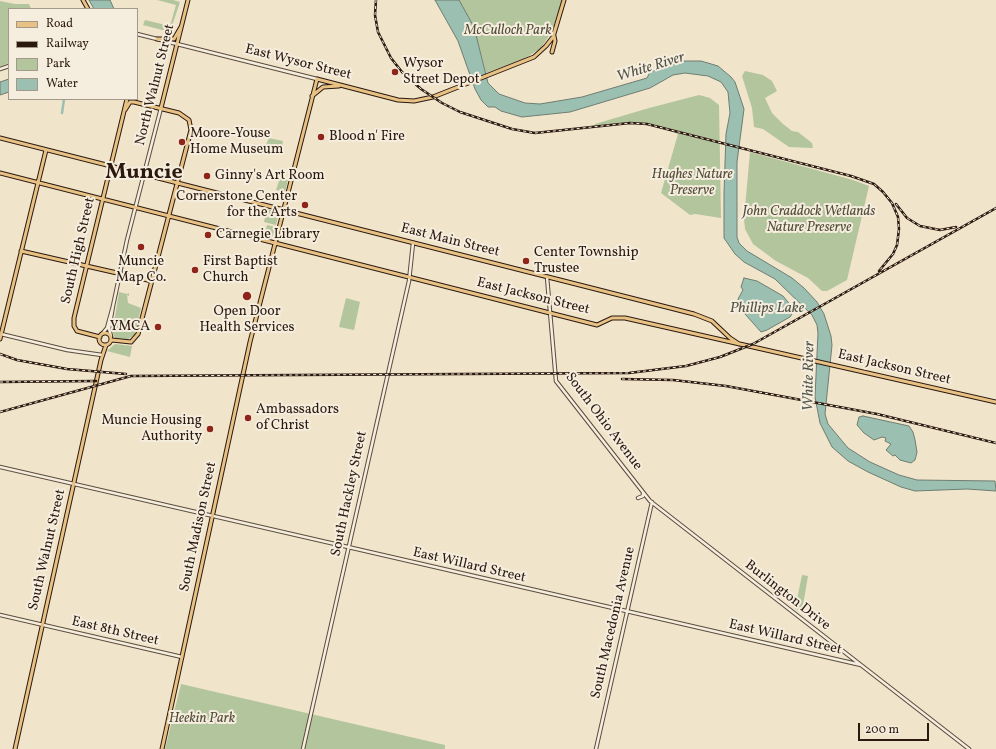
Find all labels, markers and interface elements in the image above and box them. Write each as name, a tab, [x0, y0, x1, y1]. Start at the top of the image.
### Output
legend	[8, 8, 138, 100]
text: Road	[46, 16, 73, 32]
street label: North Walnut Street	[133, 22, 179, 148]
park label: McCulloch Park	[464, 23, 552, 39]
text: Railway	[46, 36, 89, 52]
street label: East Wysor Street	[243, 42, 353, 84]
water label: White River	[615, 49, 687, 87]
text: Park	[46, 56, 71, 72]
place label: Wysor Street Depot	[403, 56, 480, 88]
marker: Wysor Street Depot	[390, 67, 400, 77]
text: Water	[46, 76, 78, 92]
place label: Moore-Youse Home Museum	[190, 126, 283, 158]
place label: Blood n' Fire	[329, 129, 405, 145]
marker: Blood n' Fire	[316, 132, 326, 142]
marker: Moore-Youse Home Museum	[177, 137, 187, 147]
district label: Muncie	[105, 161, 183, 187]
park label: Hughes Nature Preserve	[651, 167, 733, 200]
place label: Ginny's Art Room	[215, 168, 325, 184]
marker: Ginny's Art Room	[202, 171, 212, 181]
place label: Cornerstone Center for the Arts	[176, 189, 297, 222]
street label: South High Street	[59, 196, 99, 306]
marker: Cornerstone Center for the Arts	[300, 200, 310, 210]
park label: John Craddock Wetlands Nature Preserve	[743, 204, 875, 236]
street label: East Main Street	[399, 221, 501, 261]
place label: Carnegie Library	[216, 227, 320, 243]
marker: Carnegie Library	[203, 230, 213, 240]
marker: Muncie Map Co.	[136, 242, 146, 252]
place label: Center Township Trustee	[534, 245, 638, 278]
place label: Muncie Map Co.	[116, 254, 166, 286]
place label: First Baptist Church	[203, 254, 278, 286]
marker: Center Township Trustee	[521, 256, 531, 266]
marker: First Baptist Church	[190, 265, 200, 275]
street label: East Jackson Street	[475, 275, 591, 319]
marker: Open Door Health Services	[241, 290, 253, 302]
water label: Phillips Lake	[730, 300, 804, 318]
place label: Open Door Health Services	[199, 304, 295, 336]
place label: YMCA	[110, 319, 150, 335]
marker: YMCA	[153, 322, 163, 332]
water label: White River	[800, 341, 820, 411]
street label: East Jackson Street	[836, 347, 952, 389]
street label: South Ohio Avenue	[561, 370, 645, 474]
place label: Ambassadors of Christ	[256, 402, 339, 434]
place label: Muncie Housing Authority	[101, 413, 202, 446]
marker: Ambassadors of Christ	[243, 413, 253, 423]
marker: Muncie Housing Authority	[205, 424, 215, 434]
street label: South Hackley Street	[328, 430, 372, 558]
street label: South Madison Street	[177, 460, 221, 594]
street label: South Walnut Street	[26, 488, 70, 612]
street label: East Willard Street	[411, 545, 527, 587]
street label: South Macedonia Avenue	[588, 545, 640, 701]
street label: Burlington Drive	[741, 557, 833, 635]
street label: East 8th Street	[70, 614, 160, 650]
street label: East Willard Street	[727, 617, 843, 659]
park label: Heekin Park	[169, 711, 235, 727]
scale bar	[860, 715, 931, 741]
text: 200 m	[865, 722, 899, 738]

